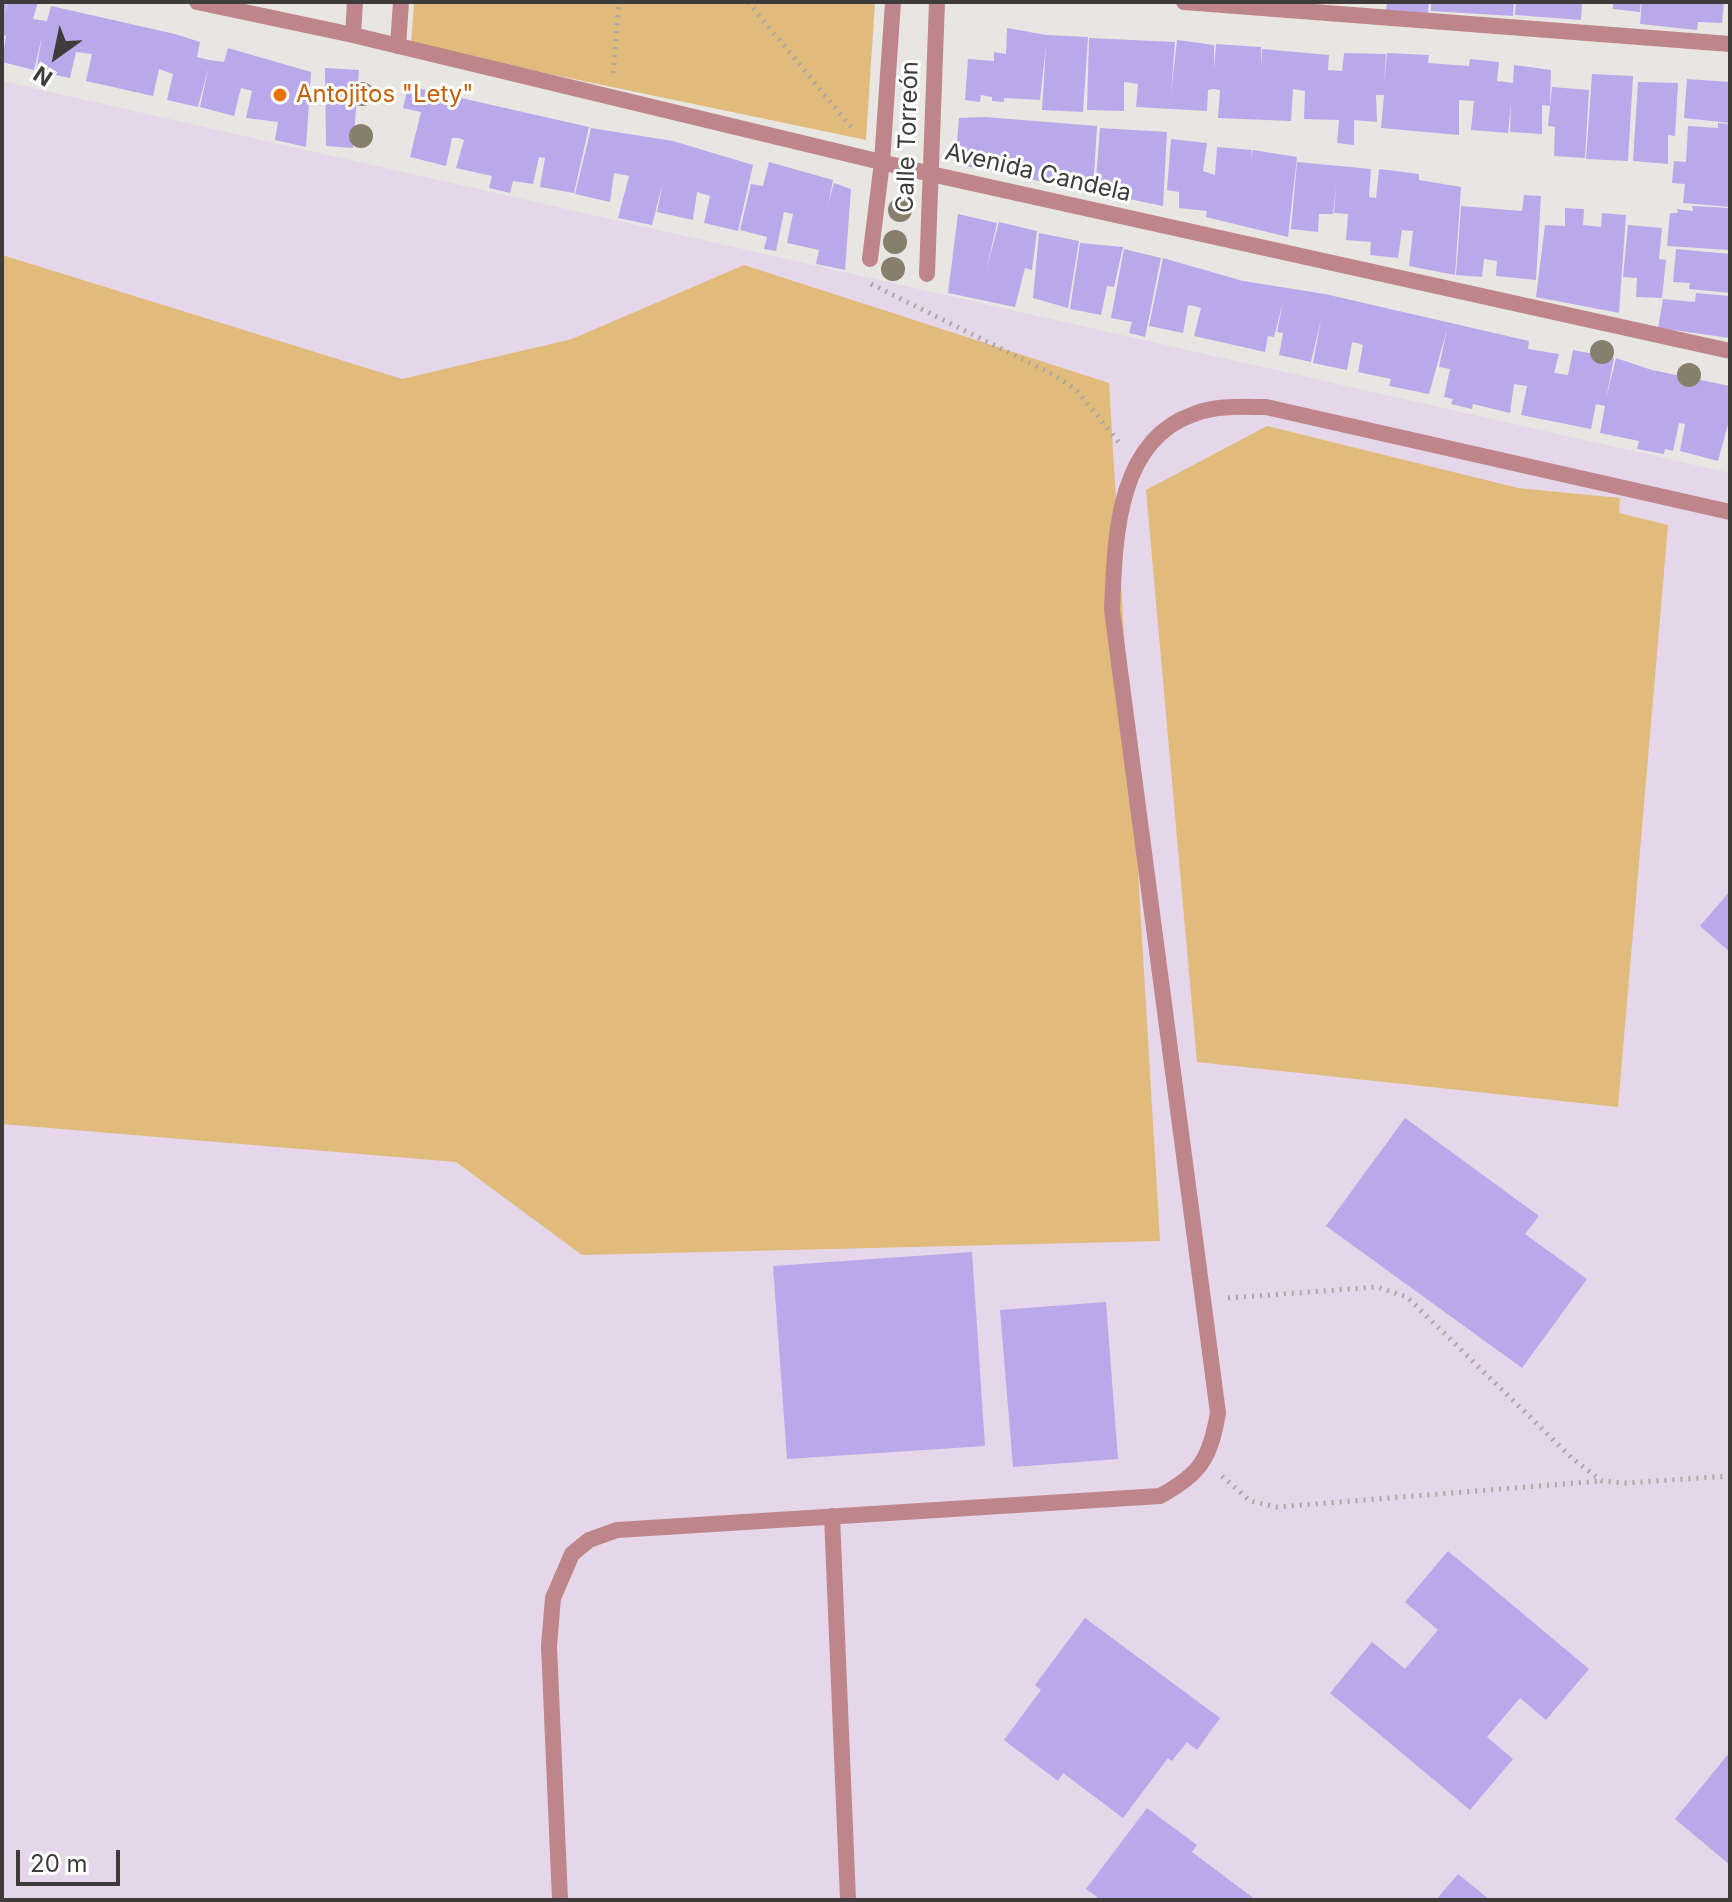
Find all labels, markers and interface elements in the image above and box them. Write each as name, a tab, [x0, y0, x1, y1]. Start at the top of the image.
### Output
north arrow	[16, 16, 96, 96]
text: N	[29, 61, 57, 92]
street label: Calle Torreón	[891, 61, 925, 213]
place label: Antojitos "Lety"	[296, 81, 474, 109]
marker: Antojitos "Lety"	[271, 86, 289, 104]
street label: Avenida Candela	[942, 138, 1134, 208]
scale bar	[20, 1834, 124, 1884]
text: 20 m	[30, 1849, 88, 1878]

